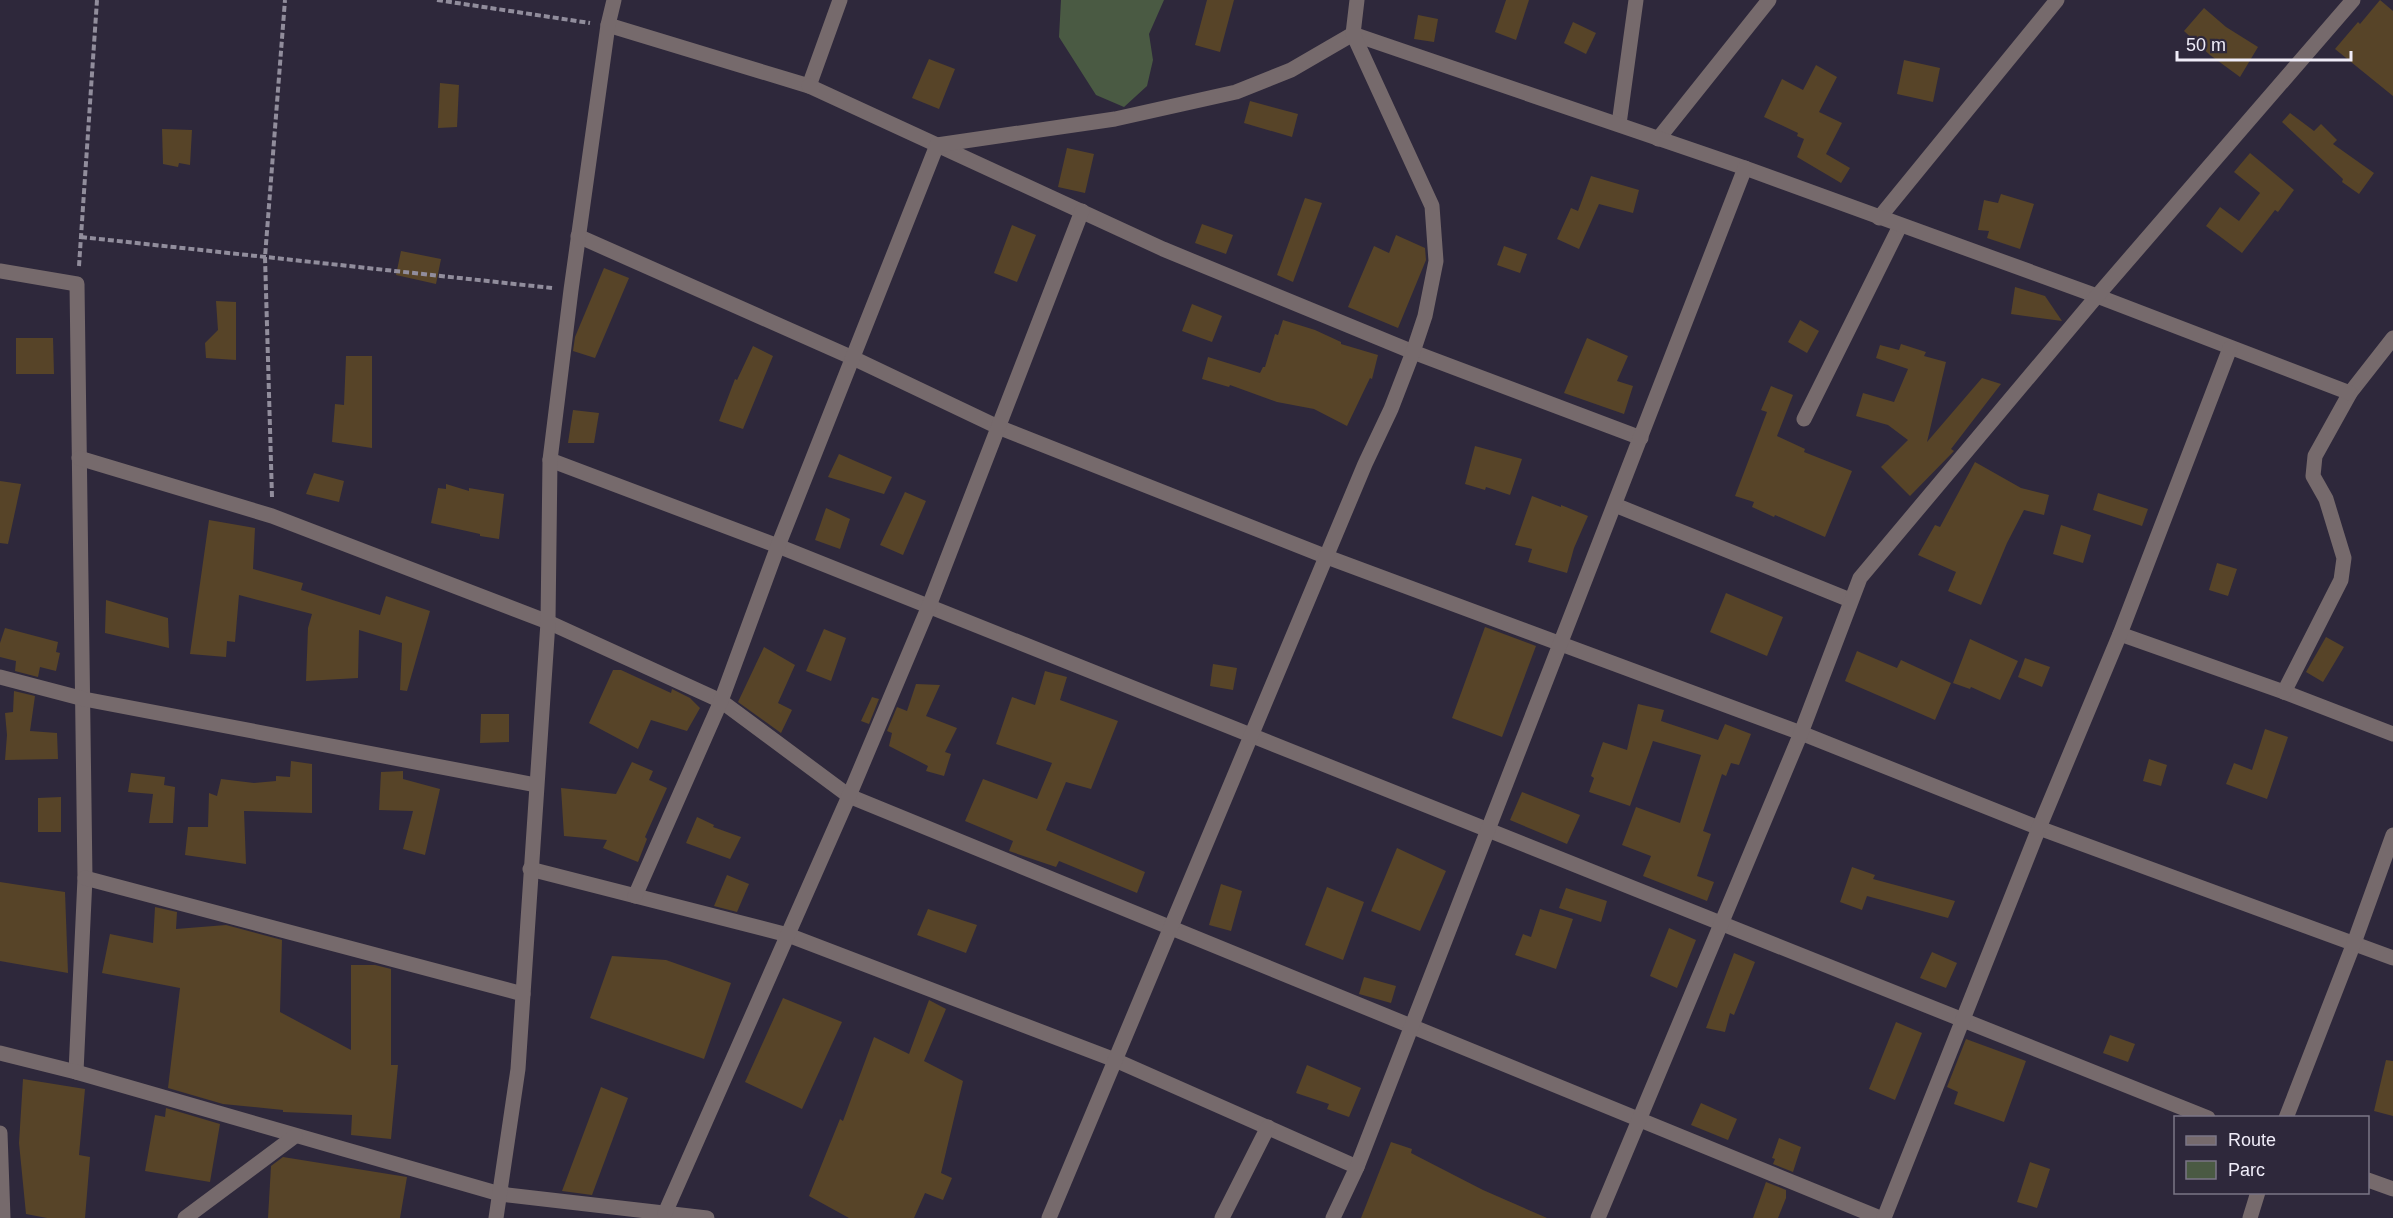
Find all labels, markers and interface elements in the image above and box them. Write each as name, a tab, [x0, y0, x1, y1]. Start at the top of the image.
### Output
scale bar	[2177, 24, 2351, 62]
text: 50 m	[2186, 35, 2226, 55]
legend	[2174, 1116, 2369, 1194]
text: Route	[2228, 1130, 2276, 1150]
text: Parc	[2228, 1160, 2265, 1180]

